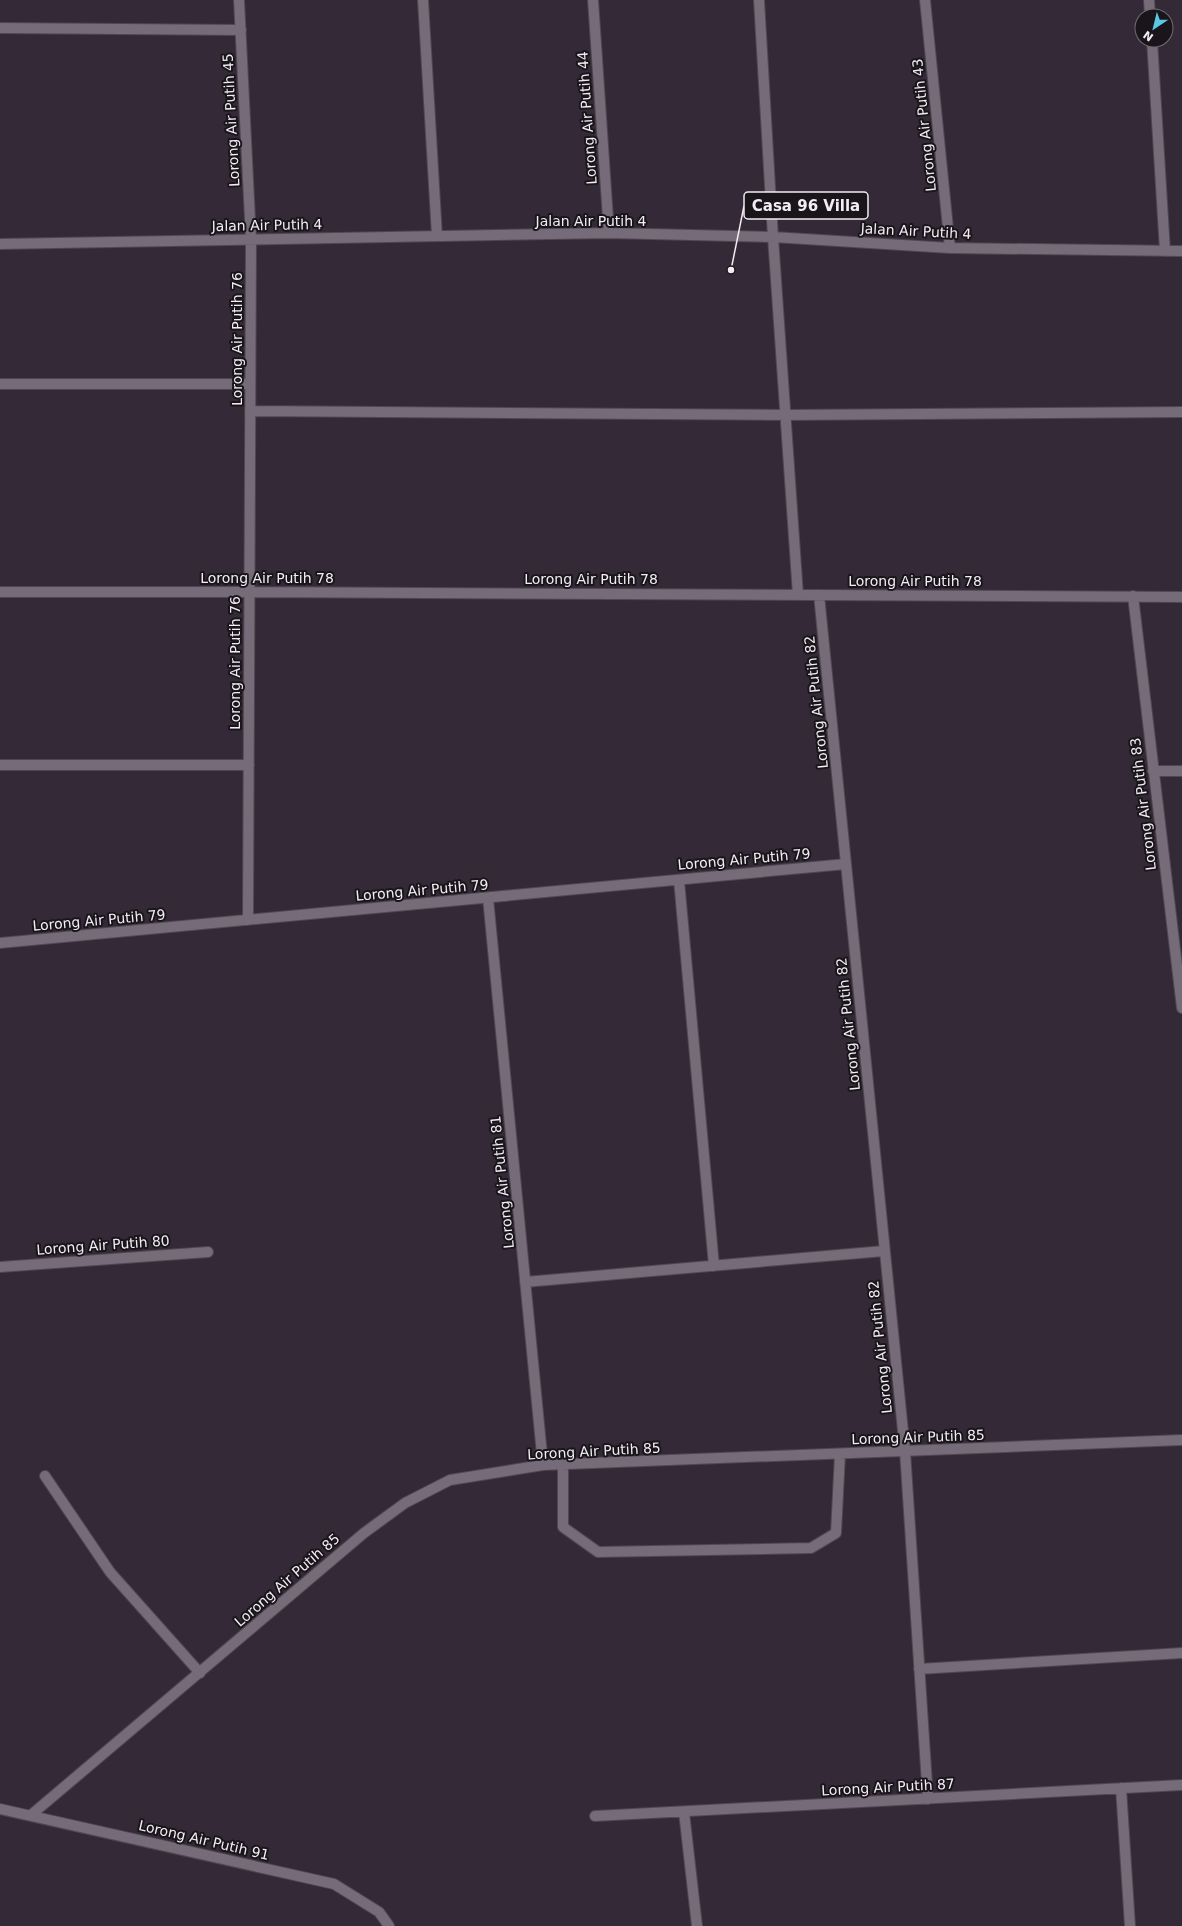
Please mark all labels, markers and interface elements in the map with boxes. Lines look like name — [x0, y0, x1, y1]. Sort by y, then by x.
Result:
north arrow — [1134, 8, 1174, 48]
text: N — [1141, 28, 1156, 44]
street label: Lorong Air Putih 44 — [574, 51, 600, 185]
street label: Lorong Air Putih 45 — [220, 53, 242, 187]
street label: Lorong Air Putih 43 — [909, 58, 939, 192]
callout: Casa 96 Villa — [744, 192, 868, 219]
text: Casa 96 Villa — [752, 197, 860, 215]
street label: Jalan Air Putih 4 — [535, 213, 647, 229]
street label: Jalan Air Putih 4 — [210, 216, 323, 234]
street label: Jalan Air Putih 4 — [859, 220, 972, 242]
street label: Lorong Air Putih 76 — [229, 272, 245, 406]
street label: Lorong Air Putih 78 — [200, 570, 334, 586]
street label: Lorong Air Putih 78 — [524, 571, 658, 587]
street label: Lorong Air Putih 78 — [848, 573, 982, 589]
street label: Lorong Air Putih 76 — [227, 596, 243, 730]
street label: Lorong Air Putih 82 — [801, 635, 831, 769]
street label: Lorong Air Putih 83 — [1127, 737, 1159, 871]
street label: Lorong Air Putih 79 — [677, 845, 811, 873]
street label: Lorong Air Putih 79 — [355, 876, 489, 904]
street label: Lorong Air Putih 79 — [32, 906, 166, 934]
street label: Lorong Air Putih 82 — [833, 957, 863, 1091]
street label: Lorong Air Putih 81 — [487, 1115, 517, 1249]
street label: Lorong Air Putih 80 — [36, 1232, 170, 1258]
street label: Lorong Air Putih 82 — [865, 1280, 895, 1414]
street label: Lorong Air Putih 85 — [851, 1427, 985, 1447]
street label: Lorong Air Putih 85 — [527, 1440, 661, 1462]
street label: Lorong Air Putih 85 — [231, 1530, 343, 1630]
street label: Lorong Air Putih 87 — [821, 1776, 955, 1798]
street label: Lorong Air Putih 91 — [137, 1817, 271, 1863]

